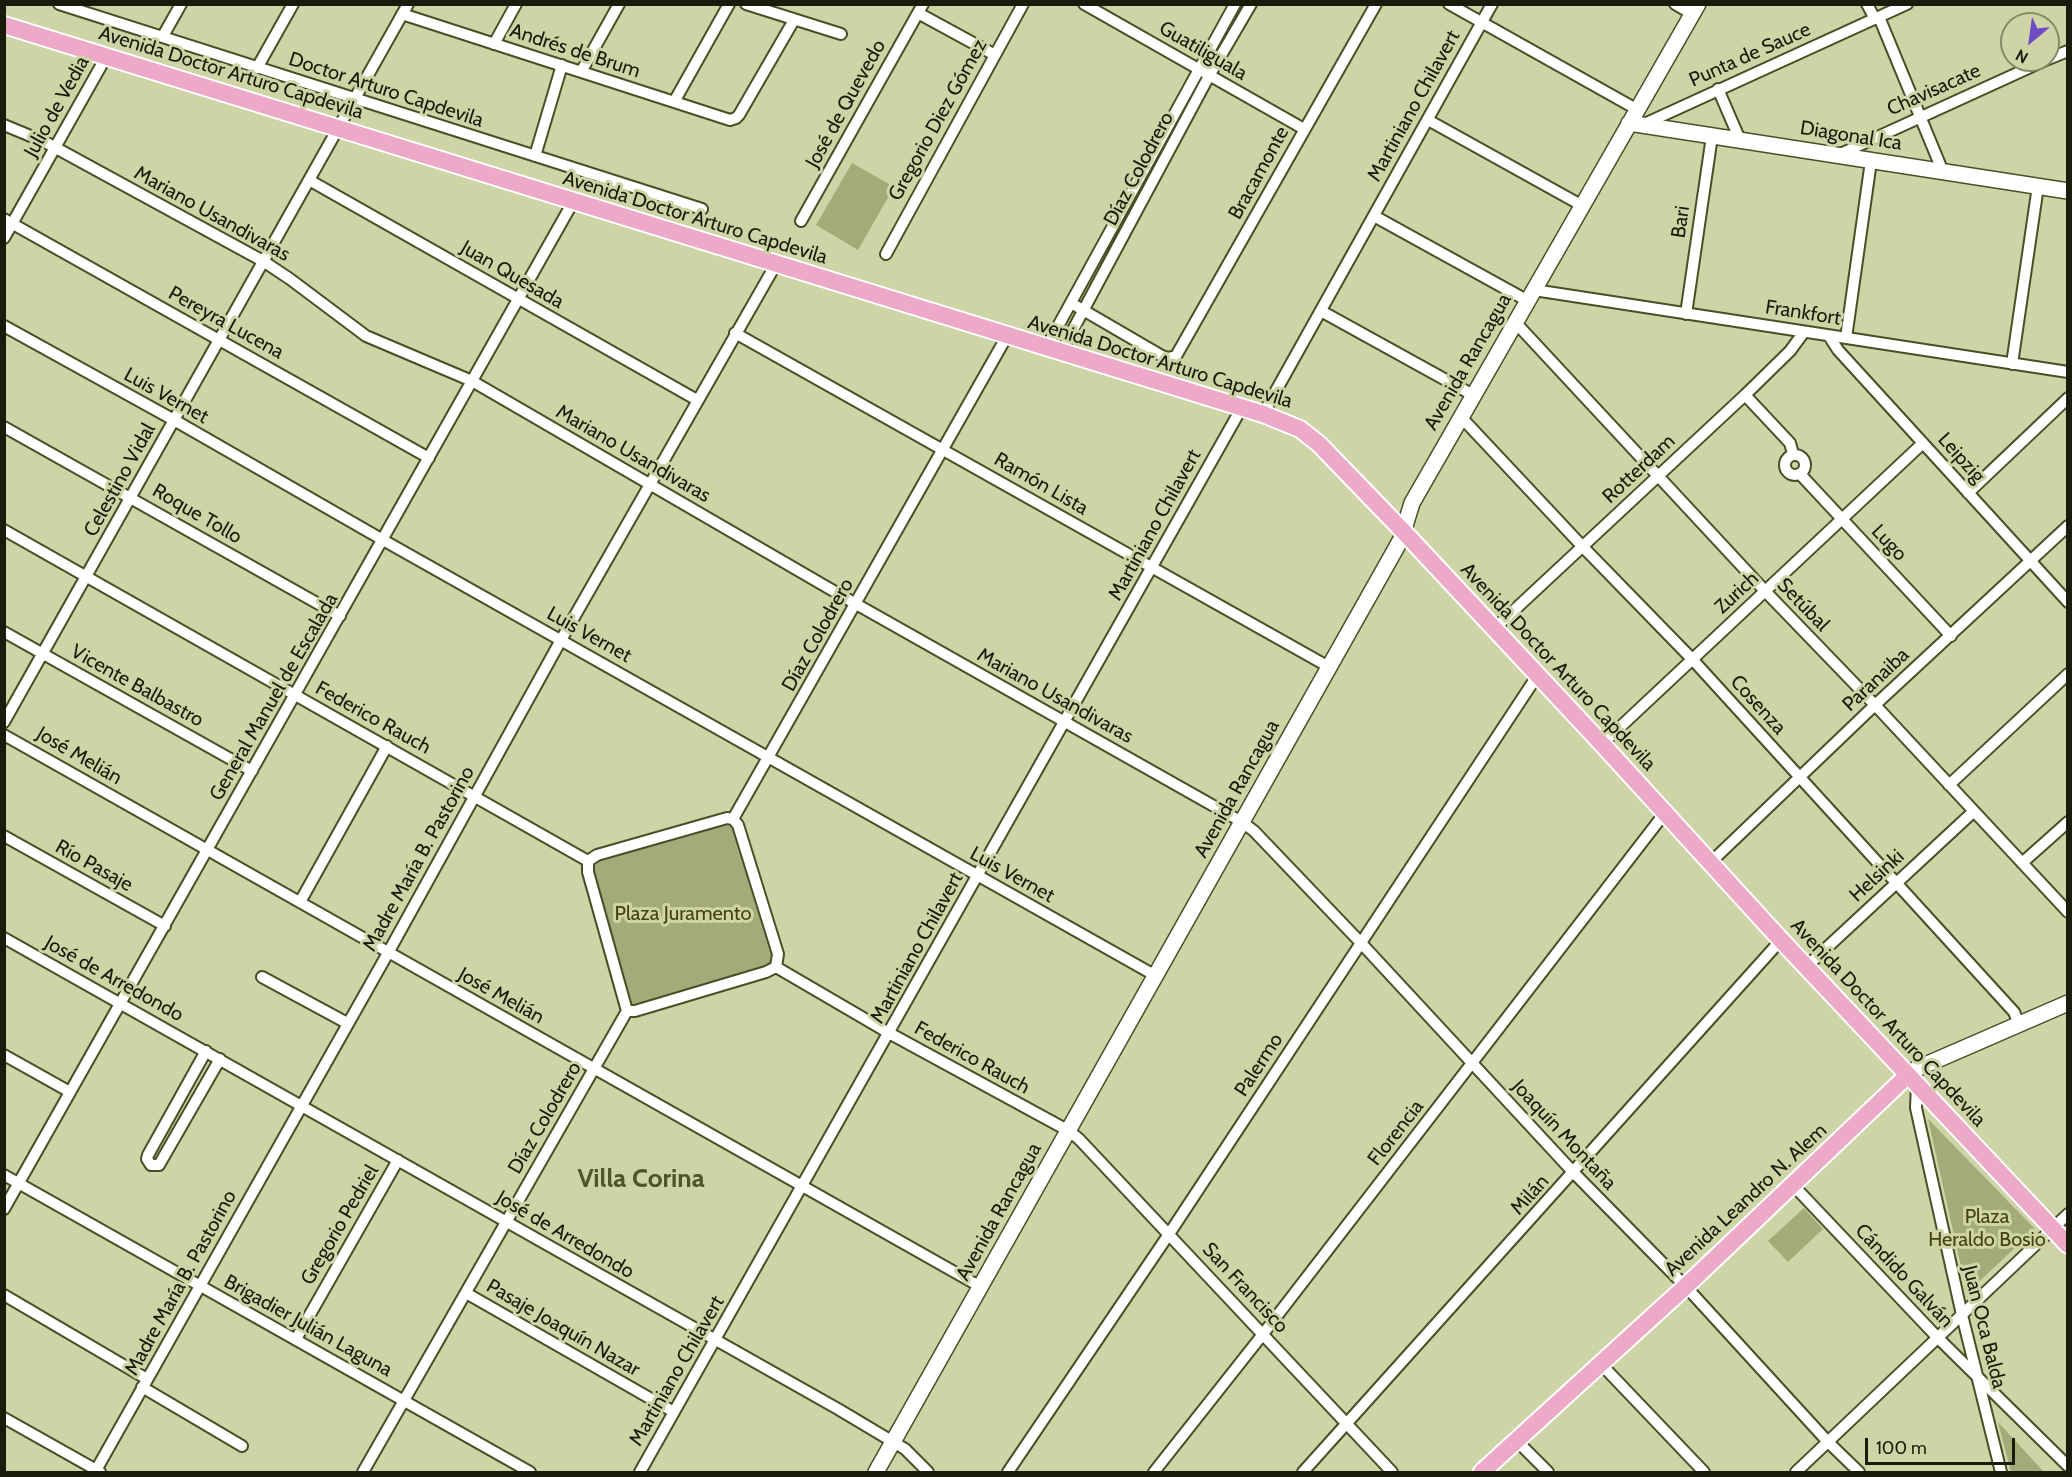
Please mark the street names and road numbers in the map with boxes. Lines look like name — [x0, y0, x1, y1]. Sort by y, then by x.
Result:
street label: Guatiliguala — [1155, 16, 1251, 86]
street label: Punta de Sauce — [1686, 18, 1814, 92]
street label: Andrés de Brum — [507, 19, 643, 83]
street label: Avenida Doctor Arturo Capdevila — [96, 21, 366, 125]
street label: Martiniano Chilavert — [1363, 26, 1465, 186]
street label: Gregorio Diez Gómez — [884, 35, 992, 205]
street label: José de Quevedo — [801, 36, 891, 172]
street label: Doctor Arturo Capdevila — [286, 47, 486, 133]
street label: Julio de Vedia — [19, 52, 95, 162]
street label: Chavisacate — [1884, 59, 1984, 121]
street label: Díaz Colodrero — [1099, 108, 1179, 230]
street label: Diagonal Ica — [1798, 116, 1904, 156]
street label: Bracamonte — [1224, 122, 1294, 224]
street label: Mariano Usandivaras — [130, 161, 294, 267]
street label: Avenida Doctor Arturo Capdevila — [560, 166, 830, 270]
street label: Bari — [1667, 204, 1695, 240]
street label: Juan Quesada — [456, 236, 568, 314]
street label: Pereyra Lucena — [164, 281, 288, 365]
street label: Avenida Rancagua — [1419, 289, 1517, 435]
street label: Frankfort — [1764, 295, 1842, 331]
street label: Avenida Doctor Arturo Capdevila — [1025, 310, 1295, 414]
street label: Luis Vernet — [119, 363, 213, 429]
street label: Mariano Usandivaras — [551, 400, 715, 508]
street label: Celestino Vidal — [79, 419, 161, 541]
street label: Leipzig — [1932, 428, 1990, 488]
street label: Rotterdam — [1598, 429, 1680, 509]
street label: Martiniano Chilavert — [1104, 445, 1206, 605]
street label: Ramón Lista — [990, 447, 1092, 521]
street label: Roque Tollo — [148, 479, 246, 549]
street label: Lugo — [1866, 520, 1912, 566]
street label: Avenida Doctor Arturo Capdevila — [1455, 558, 1661, 776]
street label: Zurich — [1710, 567, 1764, 619]
street label: Setúbal — [1772, 573, 1834, 637]
street label: Díaz Colodrero — [777, 574, 859, 696]
street label: General Manuel de Escalada — [205, 589, 343, 805]
street label: Luis Vernet — [542, 602, 636, 668]
street label: Vicente Balbastro — [66, 640, 208, 732]
street label: Mariano Usandivaras — [973, 643, 1137, 749]
street label: Paranaiba — [1838, 643, 1914, 717]
street label: Cosenza — [1725, 670, 1791, 740]
street label: Federico Rauch — [311, 676, 435, 760]
street label: Avenida Rancagua — [1189, 716, 1285, 862]
street label: José Melián — [32, 722, 126, 790]
street label: Madre María B. Pastorino — [358, 762, 480, 956]
street label: Río Pasaje — [51, 835, 137, 897]
street label: Luis Vernet — [965, 842, 1059, 908]
street label: Helsinki — [1845, 845, 1909, 907]
street label: Martiniano Chilavert — [866, 868, 968, 1028]
street label: Avenida Doctor Arturo Capdevila — [1785, 914, 1991, 1132]
street label: José de Arredondo — [40, 931, 188, 1027]
street label: José Melián — [454, 963, 548, 1029]
street label: Federico Rauch — [910, 1016, 1034, 1100]
street label: Palermo — [1230, 1029, 1288, 1101]
street label: Díaz Colodrero — [503, 1058, 587, 1178]
street label: Joaquín Montaña — [1507, 1075, 1621, 1195]
street label: Florencia — [1363, 1095, 1429, 1171]
street label: Avenida Leandro N. Alem — [1660, 1119, 1832, 1281]
street label: Avenida Rancagua — [951, 1139, 1047, 1285]
street label: Gregorio Pedriel — [296, 1161, 384, 1289]
street label: Milán — [1506, 1170, 1554, 1220]
street label: Madre María B. Pastorino — [120, 1186, 242, 1380]
street label: José de Arredondo — [492, 1186, 638, 1284]
street label: Cándido Galván — [1850, 1219, 1958, 1333]
street label: San Francisco — [1197, 1238, 1293, 1338]
street label: Juan Oca Balda — [1957, 1263, 2011, 1391]
street label: Brigadier Julián Laguna — [220, 1270, 396, 1382]
street label: Pasaje Joaquín Nazar — [482, 1274, 644, 1382]
street label: Martiniano Chilavert — [624, 1292, 730, 1450]

